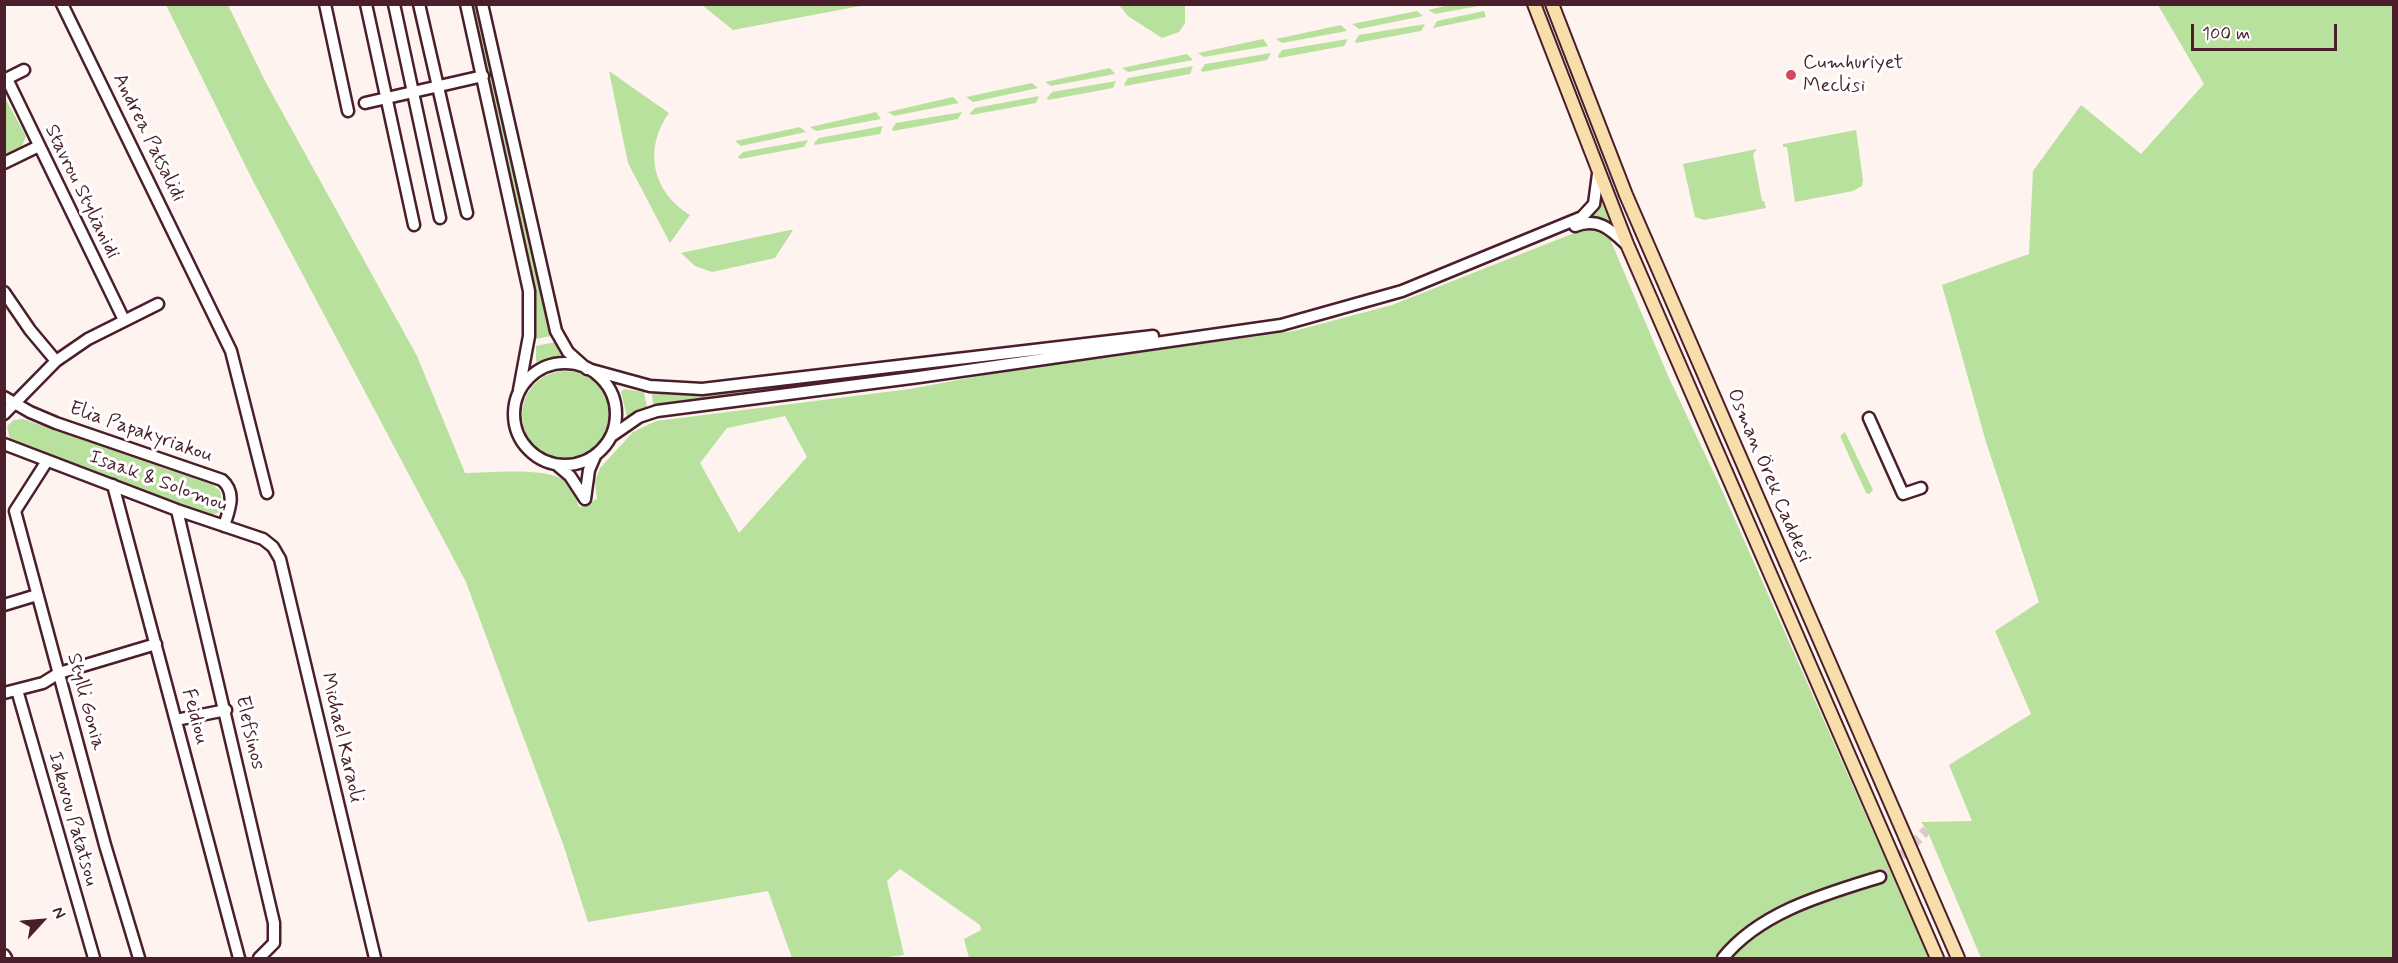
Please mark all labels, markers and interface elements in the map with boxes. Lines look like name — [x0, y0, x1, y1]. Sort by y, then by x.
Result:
scale bar — [2194, 12, 2340, 50]
text: 100 m — [2202, 22, 2250, 46]
place label: Cumhuriyet Meclisi — [1803, 52, 1903, 99]
marker: Cumhuriyet Meclisi — [1784, 68, 1798, 82]
street label: Andrea Patsalidi — [107, 70, 189, 206]
street label: Stavrou Stylianidi — [38, 121, 124, 263]
street label: Osman Örek Caddesi — [1720, 385, 1816, 567]
street label: Elia Papakyriakou — [66, 397, 216, 469]
street label: Isaak & Solomou — [86, 446, 230, 518]
street label: Stylli Gonia — [61, 651, 109, 753]
street label: Michael Karaoli — [314, 671, 368, 805]
street label: Feidiou — [175, 686, 213, 748]
street label: Elefsinos — [229, 694, 269, 772]
street label: Iakovou Patatsou — [41, 749, 103, 889]
north arrow — [12, 891, 72, 951]
text: N — [47, 903, 70, 922]

